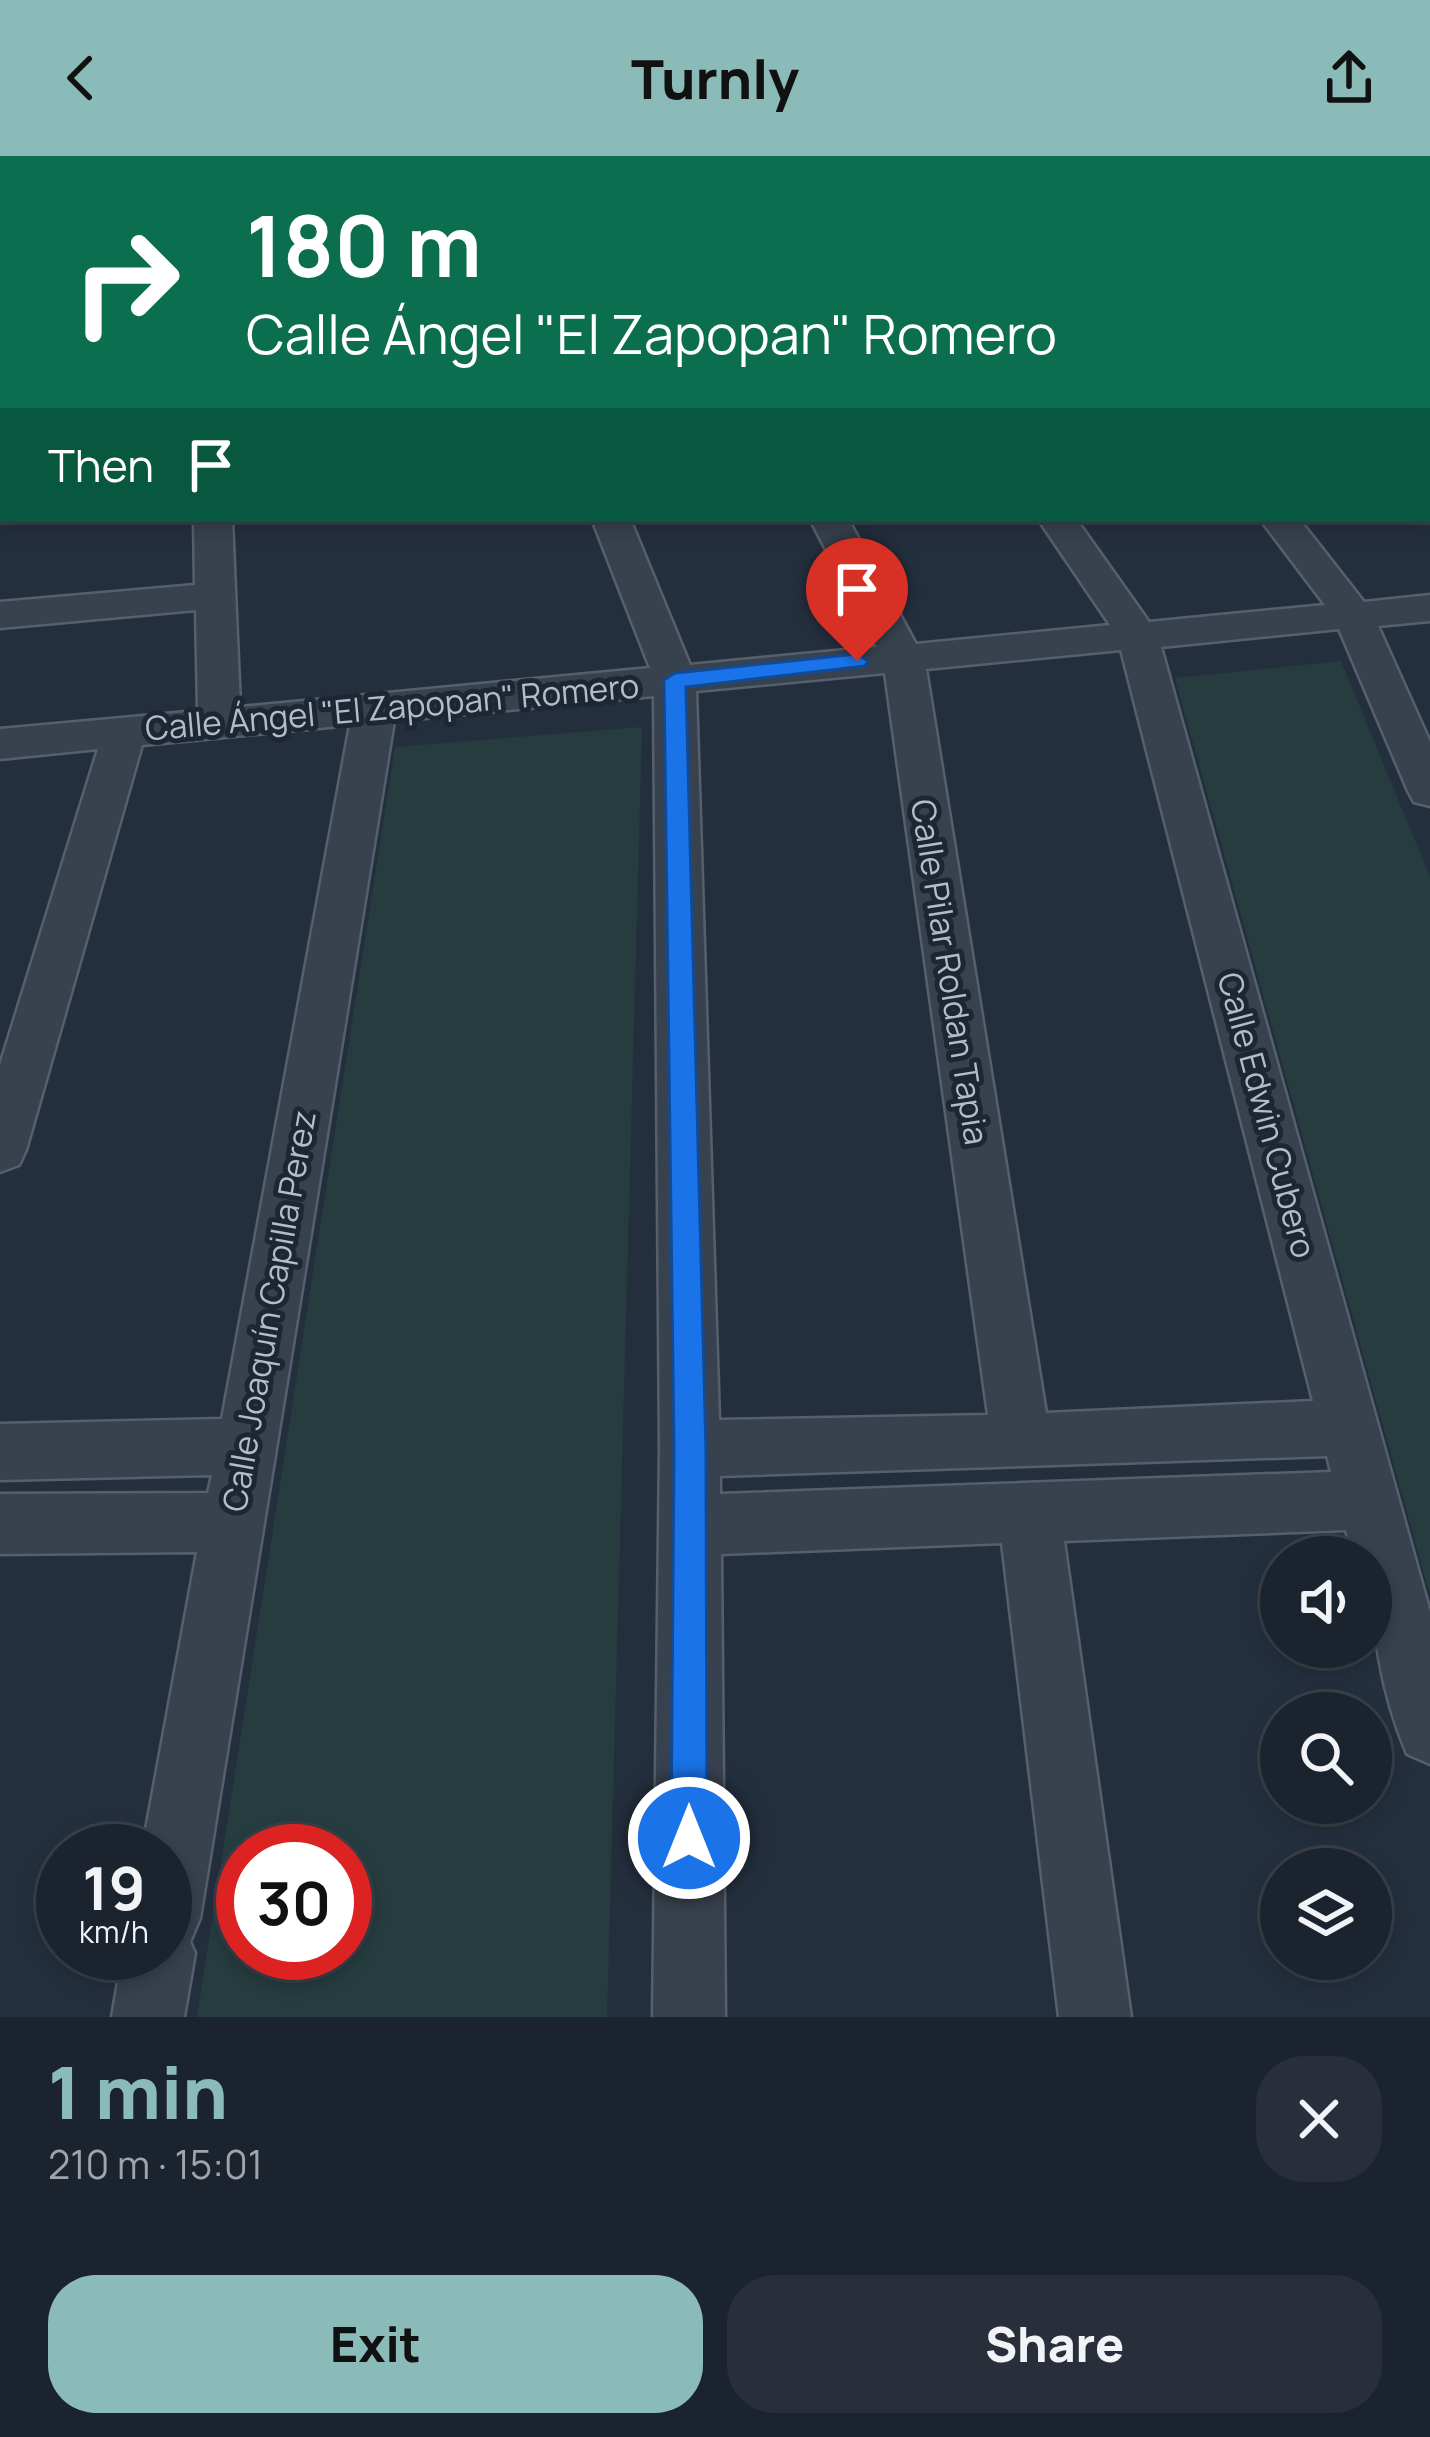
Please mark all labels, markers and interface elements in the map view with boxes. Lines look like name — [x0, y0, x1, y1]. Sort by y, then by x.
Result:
text: Turnly — [631, 41, 799, 115]
icon: back — [48, 45, 114, 111]
icon: share — [1316, 45, 1382, 111]
text: 180 m — [246, 187, 482, 302]
icon: right — [48, 204, 204, 360]
text: Calle Ángel "El Zapopan" Romero — [246, 296, 1057, 370]
icon: arrive — [178, 432, 244, 498]
text: Then — [48, 434, 154, 496]
pin — [806, 538, 908, 661]
icon: arrive — [824, 556, 890, 622]
street label: Calle Ángel "El Zapopan" Romero — [143, 662, 641, 751]
street label: Calle Pilar Roldan Tapia — [901, 796, 1000, 1148]
street label: Calle Edwin Cubero — [1208, 967, 1327, 1263]
street label: Calle Joaquín Capilla Perez — [211, 1107, 326, 1515]
map controls — [1260, 1536, 1392, 1980]
button: sound — [1260, 1536, 1392, 1668]
button: search — [1260, 1692, 1392, 1824]
position arrow — [626, 1775, 752, 1901]
speed limit sign: 30 — [216, 1824, 372, 1980]
text: 19 — [82, 1846, 146, 1928]
button: layers — [1260, 1848, 1392, 1980]
text: km/h — [79, 1911, 149, 1952]
text: 1 min — [48, 2042, 228, 2141]
button: close — [1256, 2056, 1382, 2182]
text: 210 m · 15:01 — [48, 2137, 263, 2191]
button: Exit — [48, 2275, 703, 2413]
button: Share — [727, 2275, 1382, 2413]

